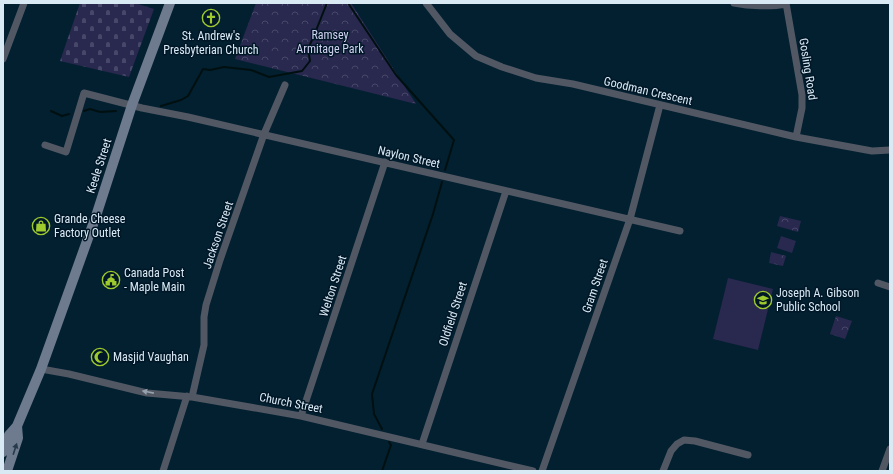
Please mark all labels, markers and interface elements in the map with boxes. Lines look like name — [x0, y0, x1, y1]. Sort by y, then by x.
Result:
church icon: St. Andrew's Presbyterian Church — [201, 8, 221, 28]
park label: Ramsey Armitage Park — [296, 28, 364, 56]
place label: St. Andrew's Presbyterian Church — [163, 29, 259, 57]
street label: Gosling Road — [796, 37, 820, 101]
street label: Goodman Crescent — [602, 74, 694, 108]
street label: Keele Street — [84, 136, 115, 195]
street label: Naylon Street — [376, 143, 442, 171]
street label: Jackson Street — [200, 199, 236, 271]
place label: Grande Cheese Factory Outlet — [54, 212, 126, 240]
shop icon: Grande Cheese Factory Outlet — [31, 216, 51, 236]
street label: Welton Street — [317, 253, 350, 318]
street label: Gram Street — [579, 257, 611, 315]
place label: Canada Post - Maple Main — [124, 266, 185, 294]
public building icon: Canada Post - Maple Main — [101, 270, 121, 290]
street label: Oldfield Street — [436, 280, 470, 348]
place label: Joseph A. Gibson Public School — [776, 286, 859, 314]
school or university icon: Joseph A. Gibson Public School — [753, 290, 773, 310]
mosque icon: Masjid Vaughan — [90, 347, 110, 367]
place label: Masjid Vaughan — [113, 350, 189, 364]
one-way arrow — [142, 389, 154, 395]
street label: Church Street — [258, 390, 324, 416]
one-way arrow — [12, 442, 18, 454]

